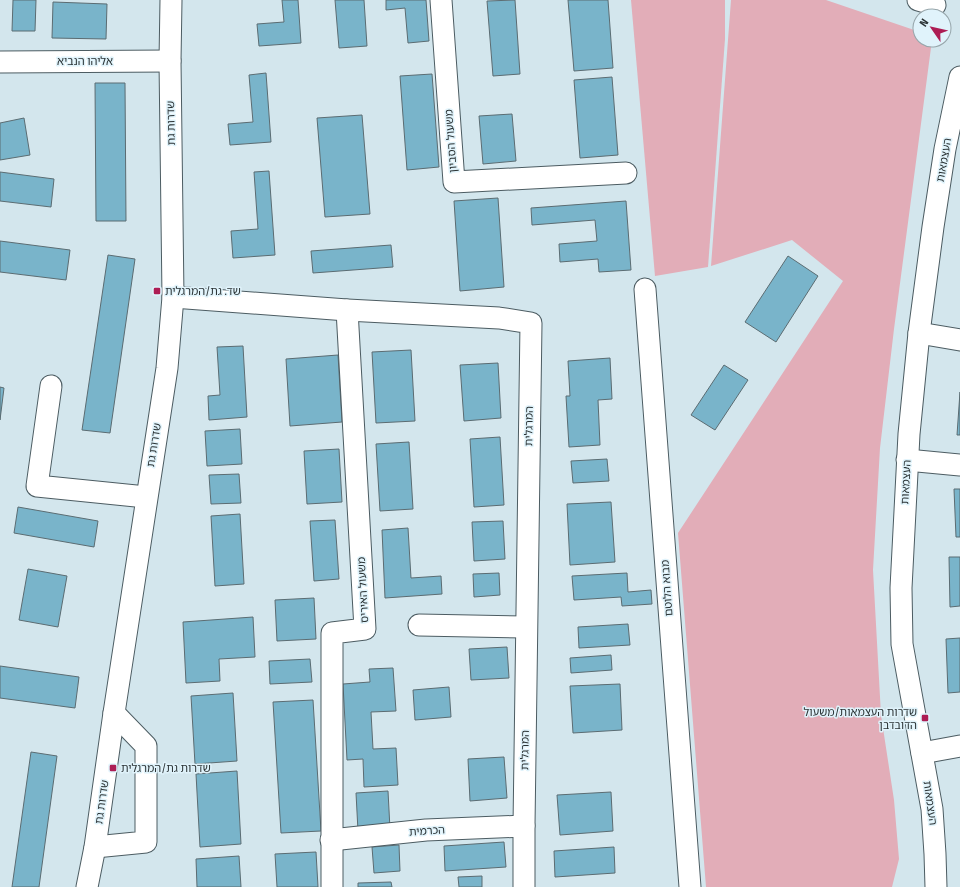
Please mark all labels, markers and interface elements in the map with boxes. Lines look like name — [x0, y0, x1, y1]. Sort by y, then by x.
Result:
north arrow — [912, 8, 952, 48]
text: N — [917, 16, 931, 29]
street label: אליהו הנביא — [57, 55, 113, 68]
street label: שדרות גת — [164, 101, 178, 145]
street label: משעול הסביון — [442, 109, 460, 173]
street label: העצמאות — [934, 137, 954, 183]
place label: שד. גת/המרגלית — [165, 285, 241, 298]
marker: שד. גת/המרגלית — [152, 286, 162, 296]
street label: המרגלית — [522, 406, 536, 446]
street label: שדרות גת — [144, 422, 164, 468]
street label: העצמאות — [898, 459, 914, 505]
street label: משעול האיריס — [355, 557, 371, 623]
street label: מבוא הלוטם — [659, 559, 675, 617]
place label: שדרות העצמאות/משעול הדובדבן — [804, 706, 917, 732]
marker: שדרות העצמאות/משעול הדובדבן — [920, 713, 930, 723]
street label: המרגלית — [518, 730, 532, 770]
place label: שדרות גת/המרגלית — [121, 762, 211, 775]
marker: שדרות גת/המרגלית — [108, 763, 118, 773]
street label: שדרות גת — [92, 779, 112, 825]
street label: העצמאות — [920, 780, 940, 826]
street label: הכרמית — [409, 823, 446, 839]

